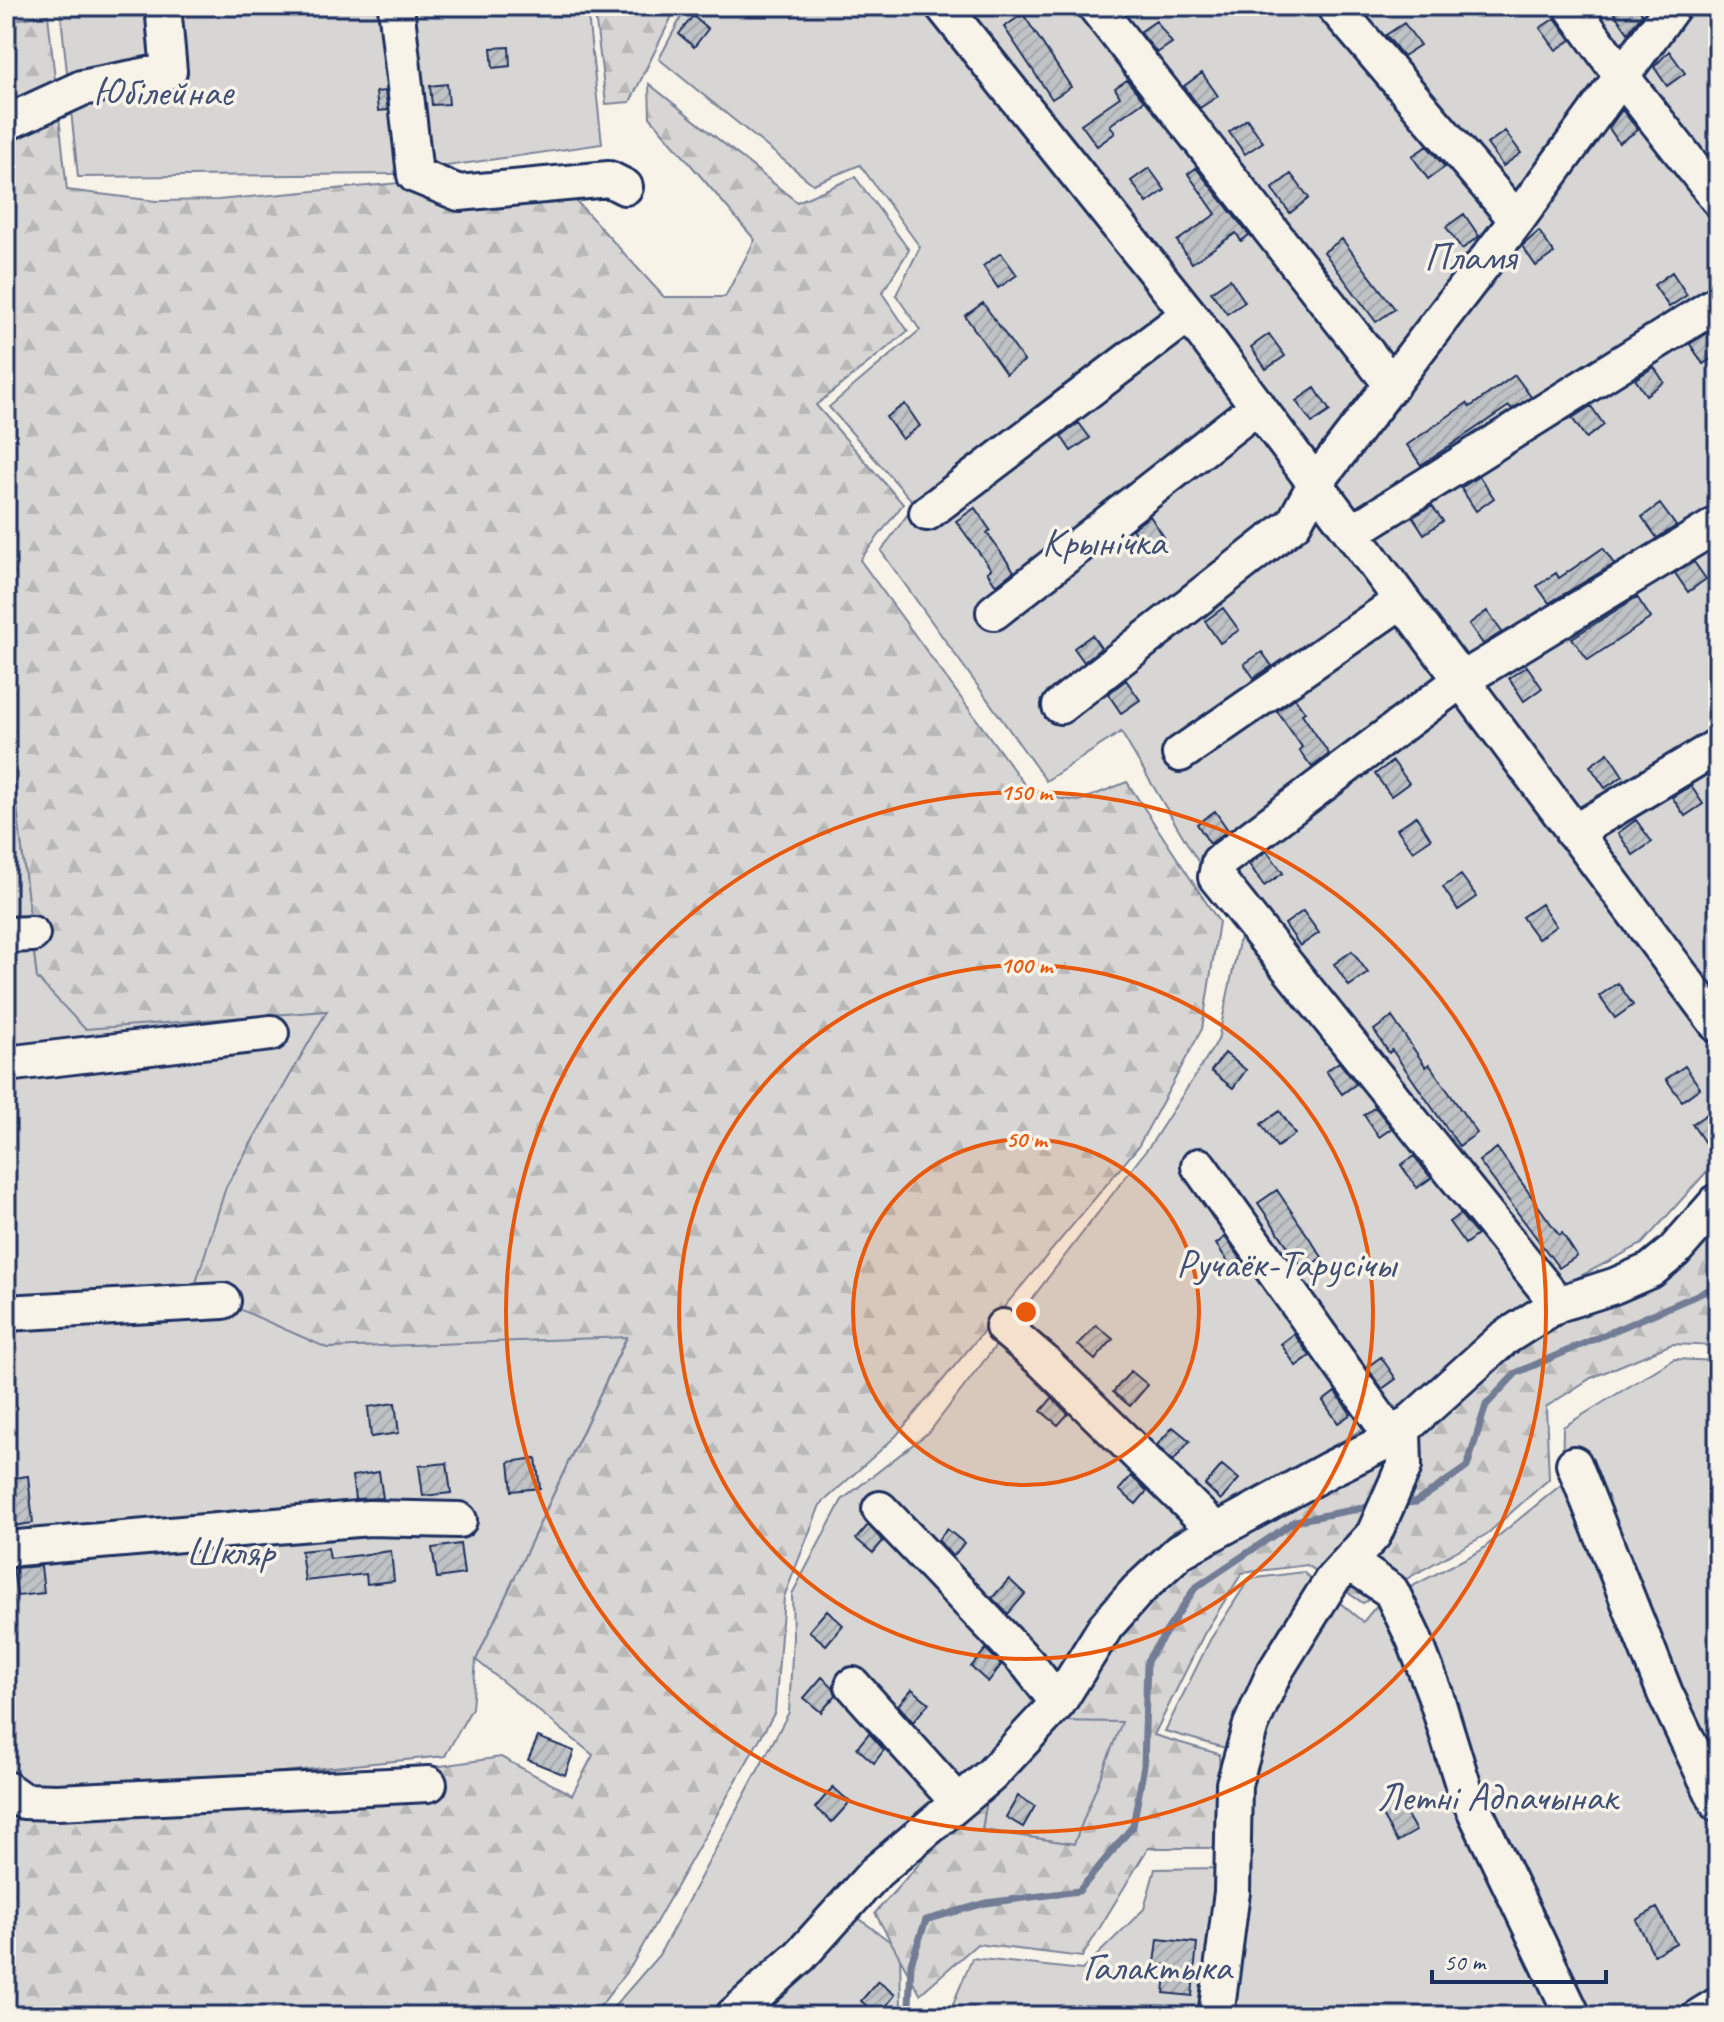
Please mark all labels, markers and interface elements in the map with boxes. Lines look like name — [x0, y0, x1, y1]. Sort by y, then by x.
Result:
park label: Юбілейнае — [93, 67, 236, 117]
park label: Пламя — [1424, 232, 1518, 282]
park label: Крынічка — [1042, 517, 1169, 567]
text: 150 m — [1000, 777, 1054, 807]
text: 100 m — [1000, 950, 1054, 980]
text: 50 m — [1006, 1124, 1049, 1154]
park label: Ручаёк-Тарусічы — [1176, 1239, 1399, 1289]
centre of rings — [1012, 1298, 1040, 1326]
park label: Шкляр — [186, 1527, 277, 1577]
park label: Летні Адпачынак — [1377, 1772, 1620, 1822]
scale bar — [1432, 1934, 1606, 1984]
park label: Галактыка — [1083, 1942, 1234, 1992]
text: 50 m — [1444, 1947, 1487, 1977]

